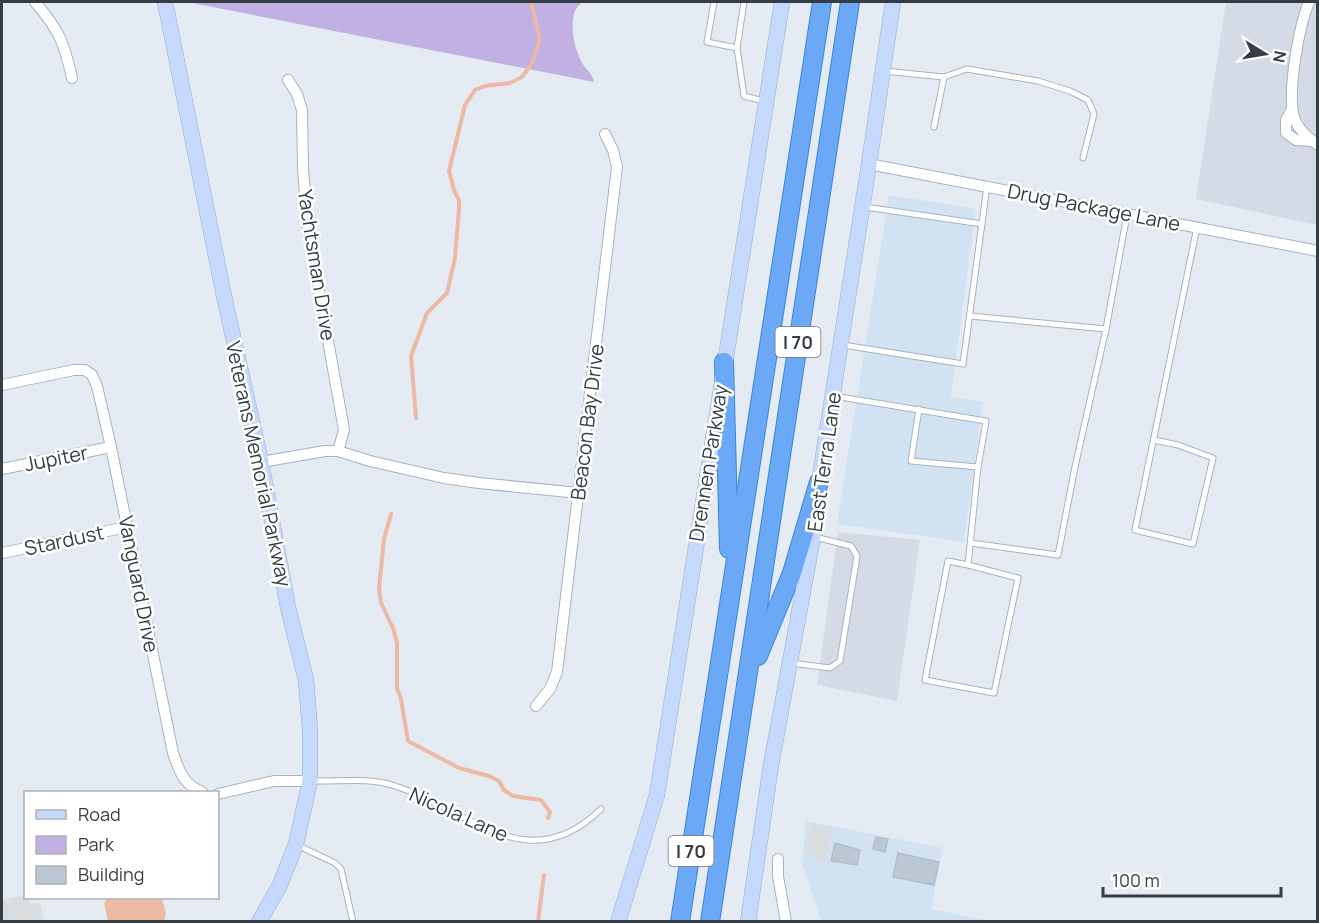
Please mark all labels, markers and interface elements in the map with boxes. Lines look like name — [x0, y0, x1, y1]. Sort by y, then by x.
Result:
north arrow — [1235, 24, 1295, 84]
text: N — [1268, 49, 1292, 65]
street label: Drug Package Lane — [1005, 177, 1183, 237]
street label: Yachtsman Drive — [292, 187, 342, 343]
road number: I 70 — [776, 327, 820, 357]
street label: Veterans Memorial Parkway — [220, 339, 298, 590]
street label: Beacon Bay Drive — [564, 342, 610, 502]
street label: Drennen Parkway — [682, 382, 734, 543]
street label: East Terra Lane — [801, 390, 847, 534]
street label: Jupiter — [22, 439, 90, 477]
street label: Vanguard Drive — [113, 513, 165, 655]
street label: Stardust — [22, 518, 106, 562]
street label: Nicola Lane — [405, 780, 513, 848]
legend — [24, 791, 219, 899]
text: Road — [78, 802, 121, 826]
text: Park — [78, 832, 115, 856]
road number: I 70 — [668, 836, 714, 866]
scale bar — [1103, 860, 1282, 898]
text: Building — [78, 862, 144, 886]
text: 100 m — [1112, 868, 1160, 892]

